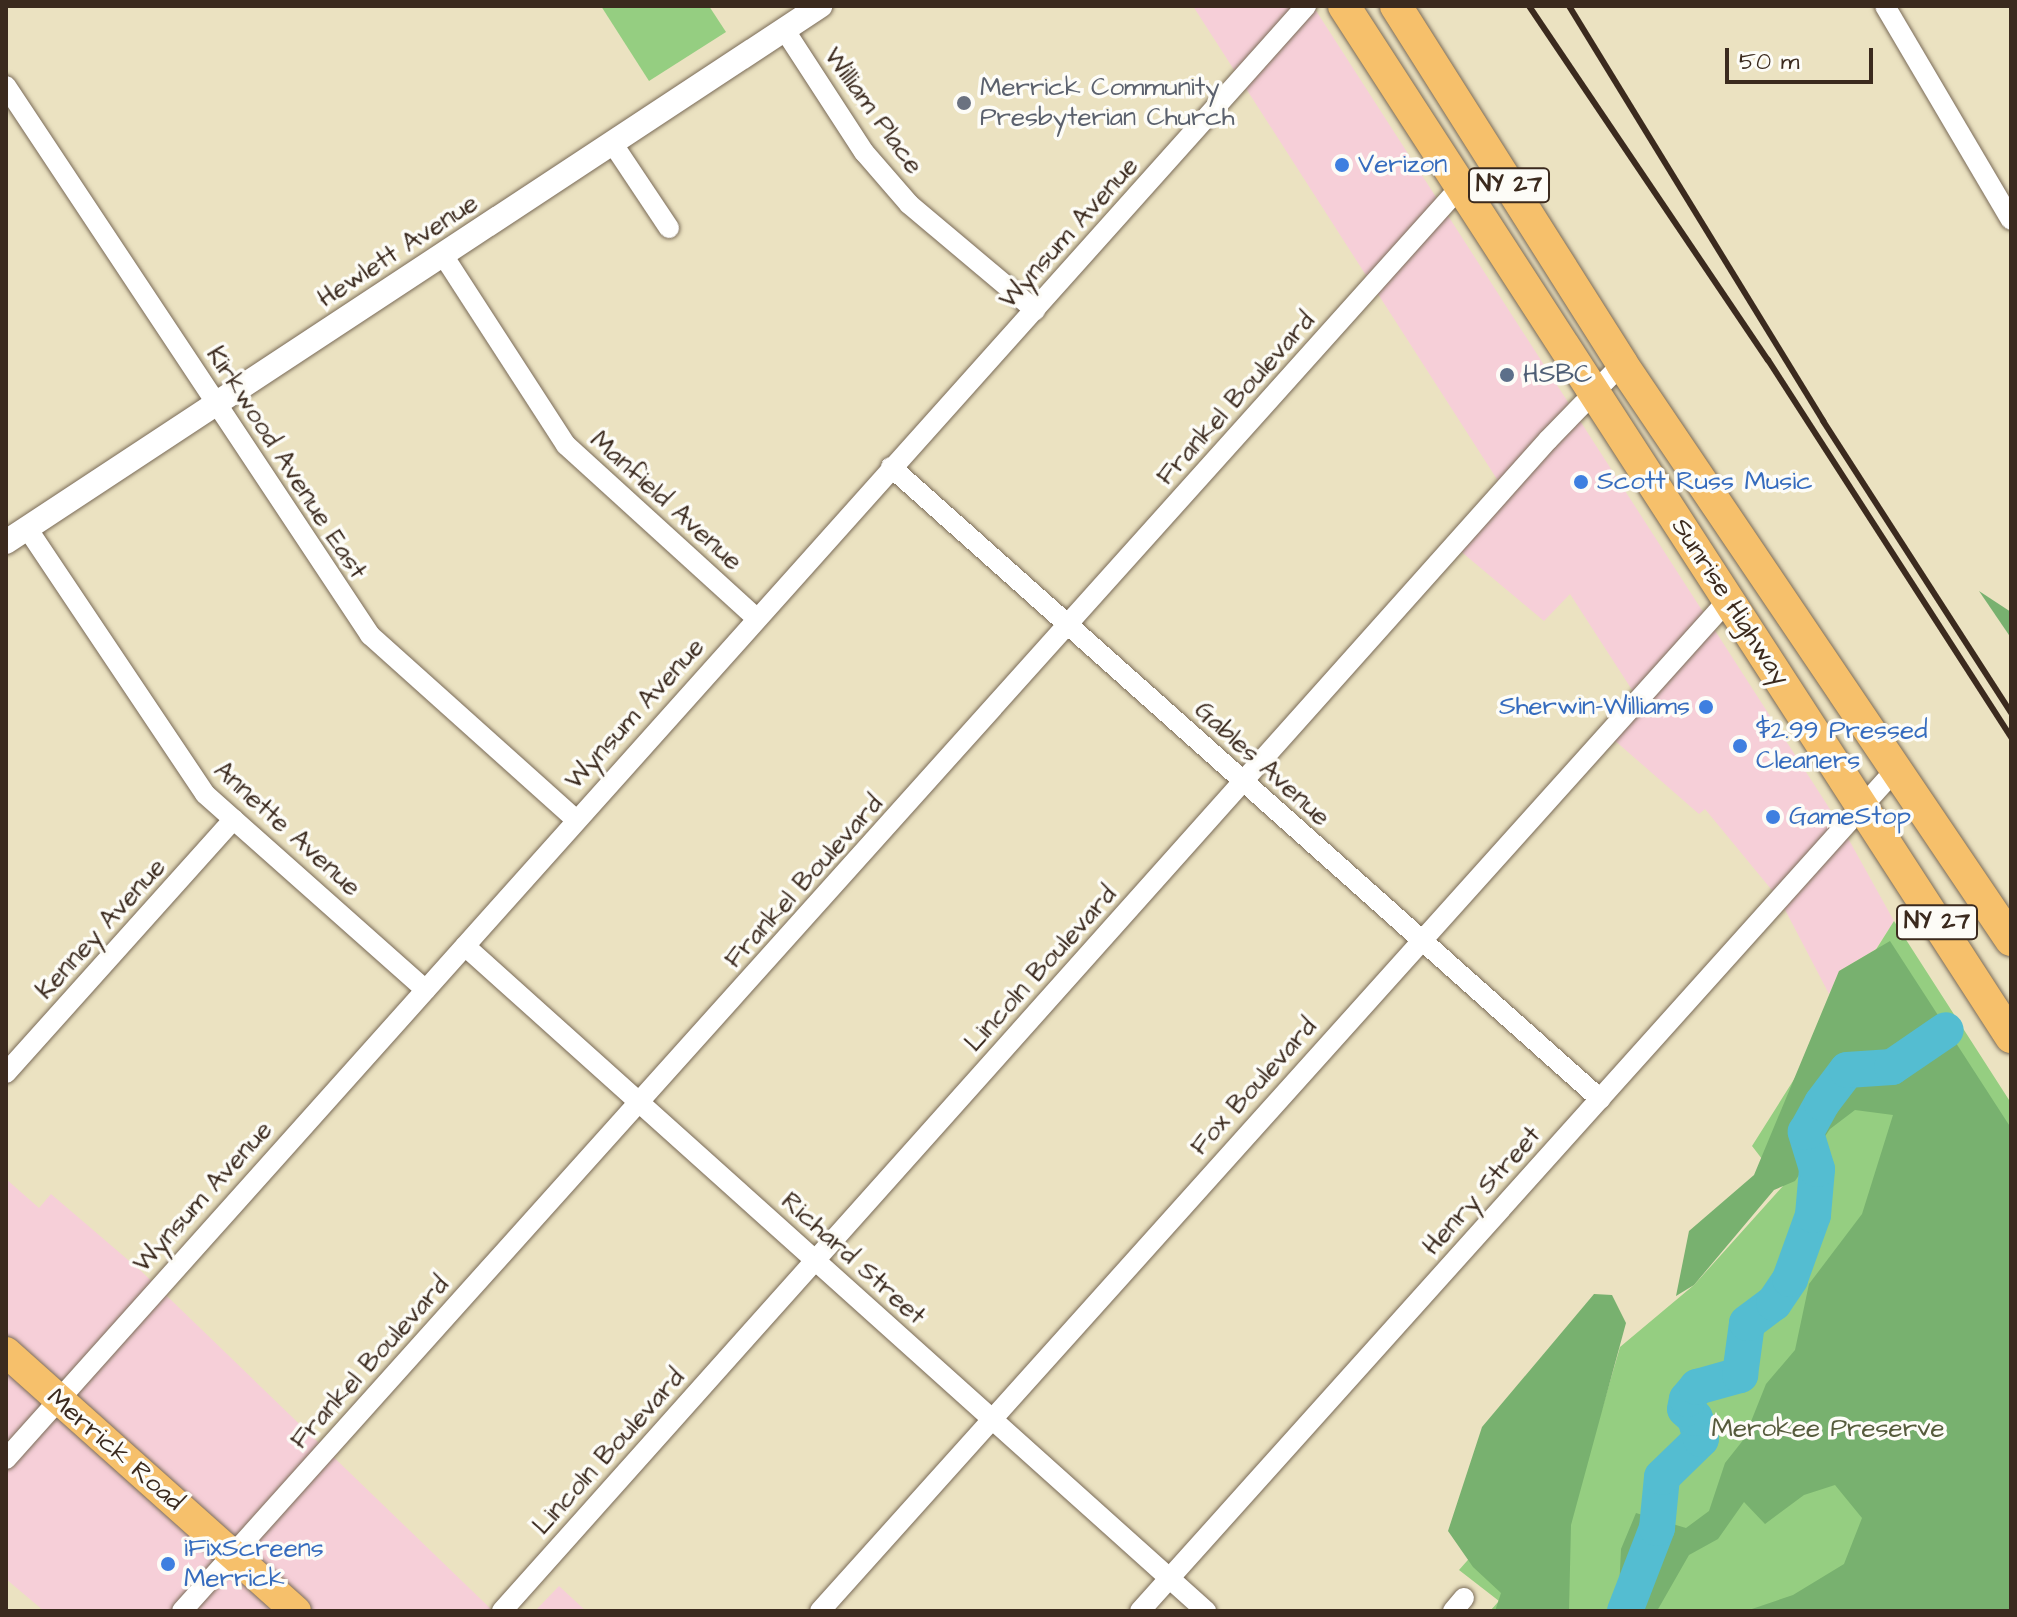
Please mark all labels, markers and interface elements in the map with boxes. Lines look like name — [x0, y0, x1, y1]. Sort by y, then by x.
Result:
scale bar — [1729, 32, 1877, 82]
street label: William Place — [817, 42, 929, 180]
text: 50 m — [1739, 45, 1799, 79]
place label: Merrick Community Presbyterian Church — [980, 72, 1235, 134]
marker: Merrick Community Presbyterian Church — [955, 94, 973, 112]
place label: Verizon — [1358, 149, 1447, 181]
street label: Wynsum Avenue — [993, 151, 1145, 315]
marker: Verizon — [1333, 156, 1351, 174]
road number: NY 27 — [1467, 165, 1551, 205]
street label: Hewlett Avenue — [312, 188, 484, 314]
street label: Frankel Boulevard — [1150, 306, 1322, 492]
street label: Kirkwood Avenue East — [199, 341, 373, 585]
place label: HSBC — [1523, 359, 1592, 391]
marker: HSBC — [1498, 366, 1516, 384]
street label: Manfield Avenue — [584, 425, 748, 577]
place label: Scott Russ Music — [1597, 466, 1813, 498]
marker: Scott Russ Music — [1572, 473, 1590, 491]
street label: Sunrise Highway — [1664, 512, 1796, 692]
street label: Wynsum Avenue — [559, 632, 711, 796]
place label: Sherwin-Williams — [1499, 691, 1690, 723]
street label: Gables Avenue — [1188, 695, 1336, 833]
marker: Sherwin-Williams — [1697, 698, 1715, 716]
place label: $2.99 Pressed Cleaners — [1756, 715, 1928, 776]
marker: $2.99 Pressed Cleaners — [1731, 737, 1749, 755]
street label: Annette Avenue — [207, 755, 367, 903]
street label: Frankel Boulevard — [718, 789, 890, 975]
place label: GameStop — [1789, 801, 1911, 833]
marker: GameStop — [1764, 808, 1782, 826]
street label: Kenney Avenue — [30, 852, 172, 1006]
street label: Lincoln Boulevard — [958, 880, 1124, 1058]
road number: NY 27 — [1895, 902, 1979, 942]
street label: Fox Boulevard — [1184, 1012, 1324, 1162]
street label: Wynsum Avenue — [127, 1115, 279, 1279]
street label: Henry Street — [1416, 1120, 1548, 1262]
street label: Richard Street — [774, 1186, 932, 1332]
street label: Frankel Boulevard — [284, 1270, 456, 1456]
street label: Lincoln Boulevard — [526, 1363, 692, 1541]
street label: Merrick Road — [40, 1382, 190, 1518]
park label: Merokee Preserve — [1711, 1413, 1945, 1445]
place label: iFixScreens Merrick — [184, 1533, 324, 1594]
marker: iFixScreens Merrick — [159, 1555, 177, 1573]

